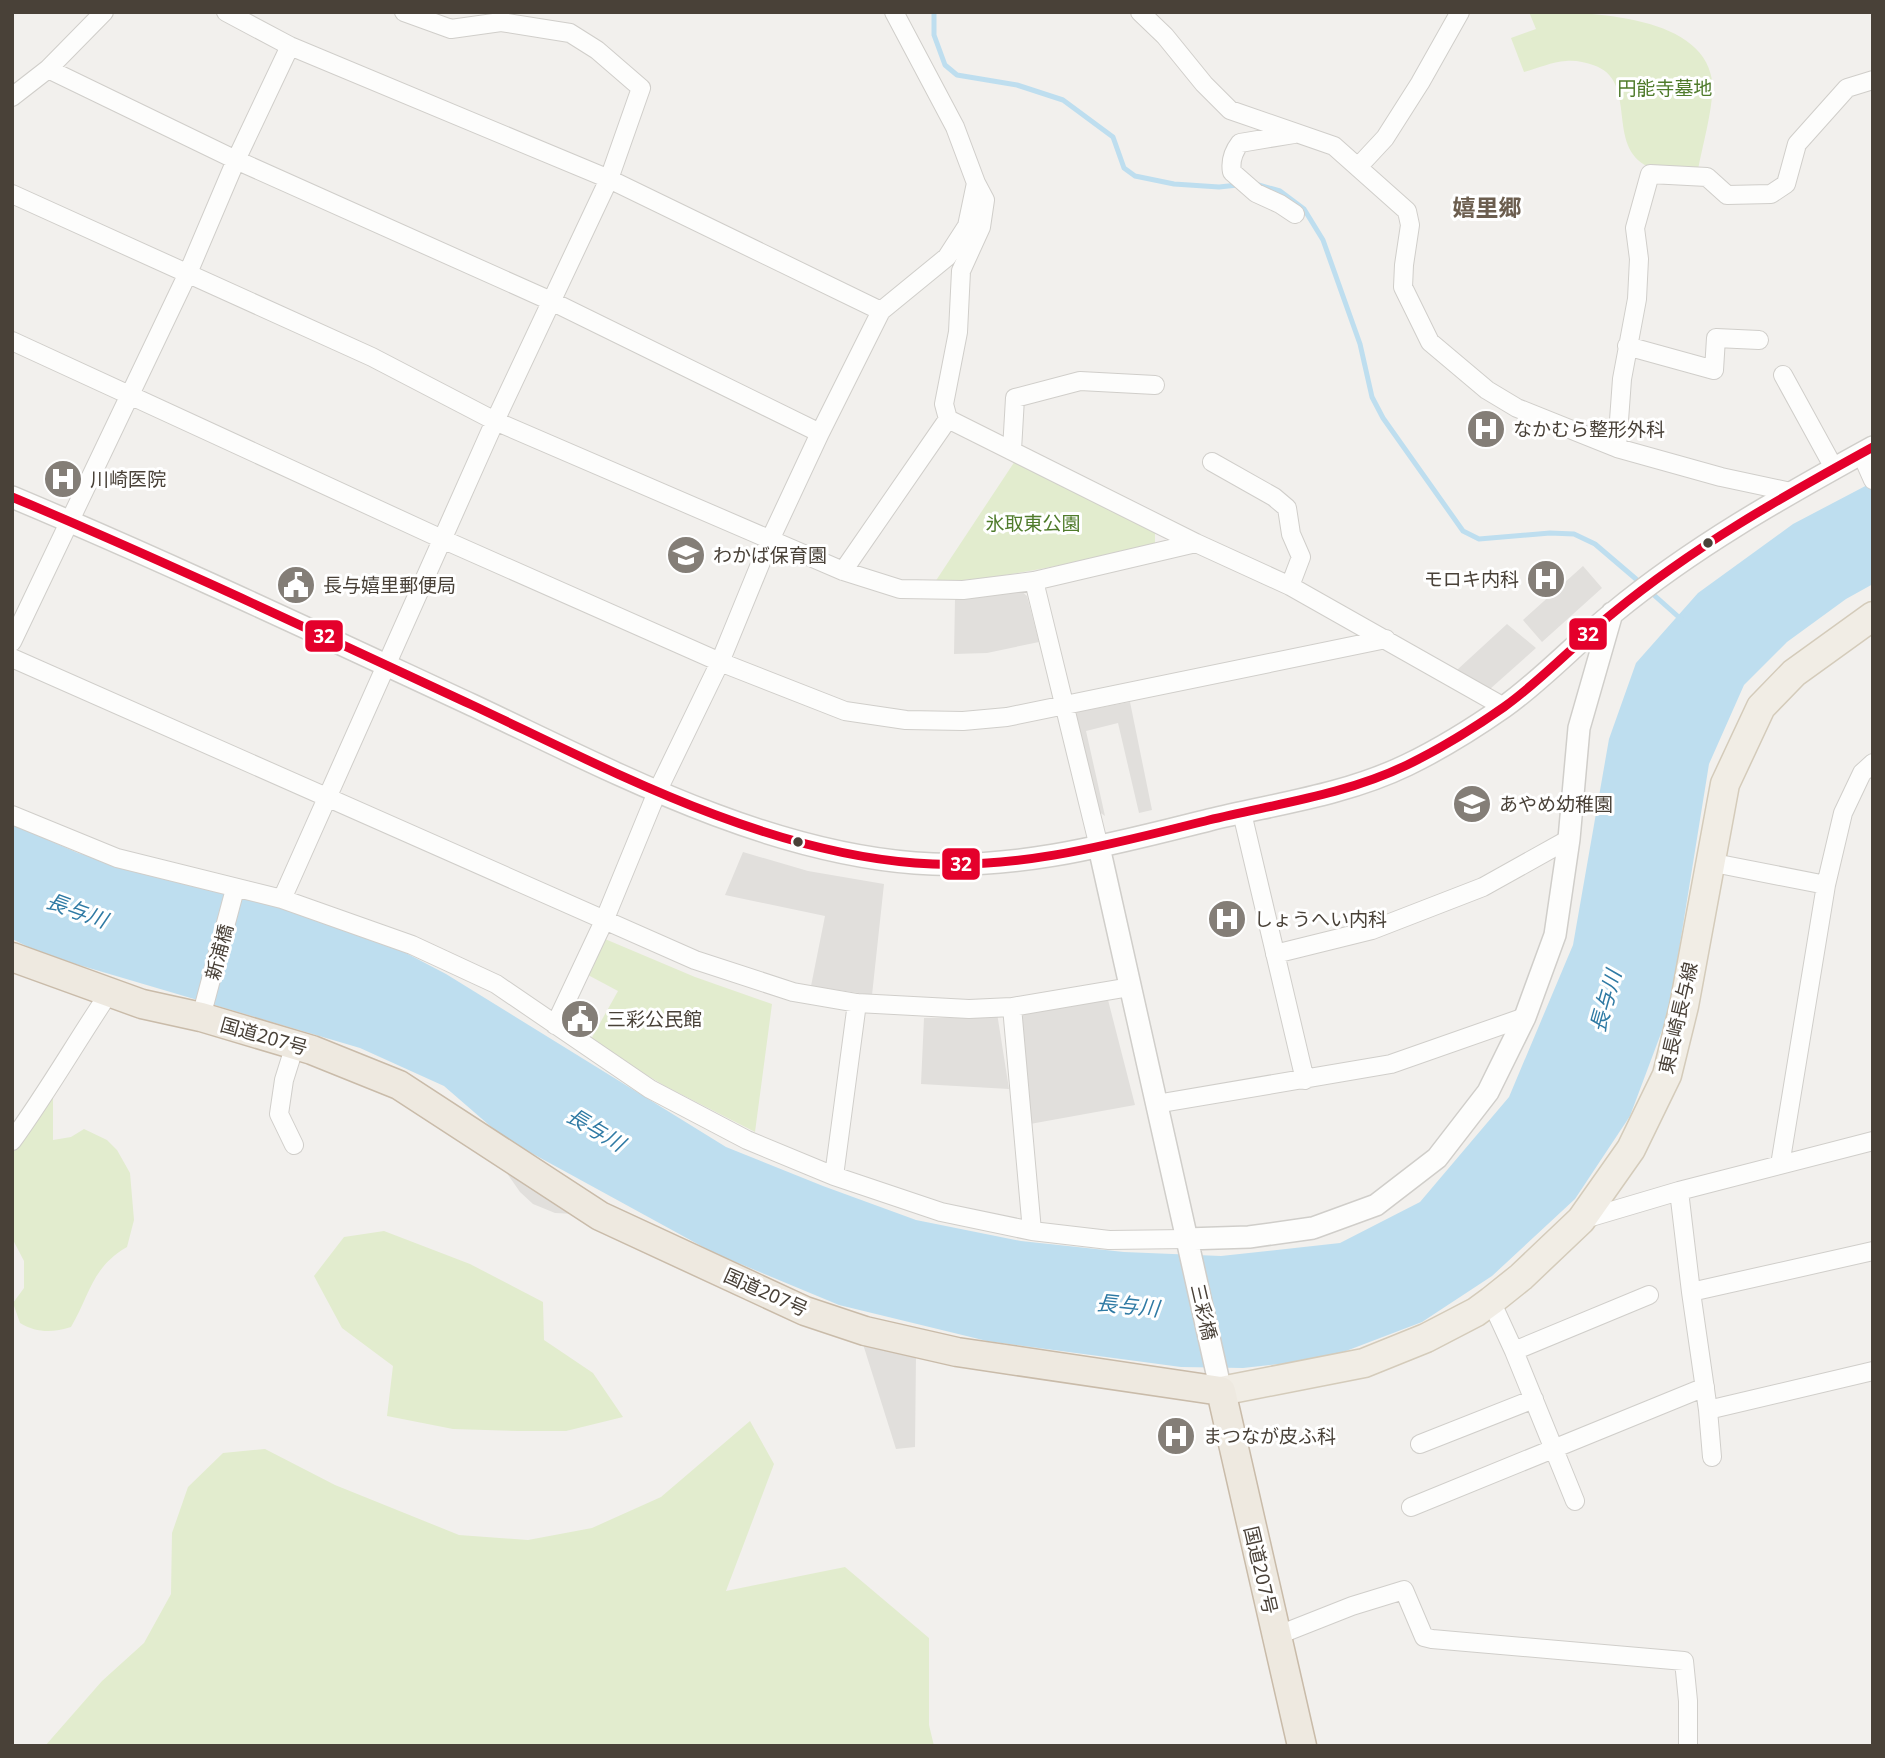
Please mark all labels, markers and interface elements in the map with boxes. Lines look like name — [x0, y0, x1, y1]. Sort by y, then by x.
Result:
park label: 円能寺墓地 — [1617, 75, 1713, 101]
district label: 嬉里郷 — [1453, 191, 1522, 223]
hospital icon: なかむら整形外科 — [1465, 408, 1507, 450]
place label: なかむら整形外科 — [1513, 416, 1665, 442]
hospital icon: 川崎医院 — [42, 458, 84, 500]
place label: 川崎医院 — [90, 466, 166, 492]
park label: 氷取東公園 — [985, 510, 1081, 536]
school or university icon: わかば保育園 — [665, 534, 707, 576]
unlabelled marker — [1701, 536, 1715, 550]
place label: わかば保育園 — [713, 542, 827, 568]
hospital icon: モロキ内科 — [1525, 558, 1567, 600]
public building icon: 長与嬉里郵便局 — [275, 564, 317, 606]
place label: モロキ内科 — [1424, 566, 1519, 592]
place label: 長与嬉里郵便局 — [323, 572, 456, 598]
line badge: 32 — [1568, 617, 1608, 651]
line badge: 32 — [304, 619, 344, 653]
text: 32 — [1577, 621, 1599, 647]
text: 32 — [313, 623, 335, 649]
school or university icon: あやめ幼稚園 — [1451, 783, 1493, 825]
place label: あやめ幼稚園 — [1499, 791, 1613, 817]
unlabelled marker — [791, 835, 805, 849]
line badge: 32 — [941, 847, 981, 881]
text: 32 — [950, 851, 972, 877]
water label: 長与川 — [43, 886, 113, 935]
hospital icon: しょうへい内科 — [1206, 898, 1248, 940]
place label: しょうへい内科 — [1254, 906, 1387, 932]
street label: 新浦橋 — [199, 921, 239, 983]
street label: 東長崎長与線 — [1653, 960, 1703, 1076]
water label: 長与川 — [1583, 965, 1628, 1035]
public building icon: 三彩公民館 — [559, 998, 601, 1040]
place label: 三彩公民館 — [607, 1006, 702, 1032]
street label: 国道207号 — [217, 1011, 311, 1061]
water label: 長与川 — [562, 1101, 632, 1158]
street label: 国道207号 — [720, 1262, 812, 1322]
street label: 三彩橋 — [1185, 1281, 1223, 1343]
water label: 長与川 — [1095, 1288, 1163, 1322]
hospital icon: まつなが皮ふ科 — [1155, 1415, 1197, 1457]
place label: まつなが皮ふ科 — [1203, 1423, 1336, 1449]
street label: 国道207号 — [1238, 1523, 1284, 1617]

